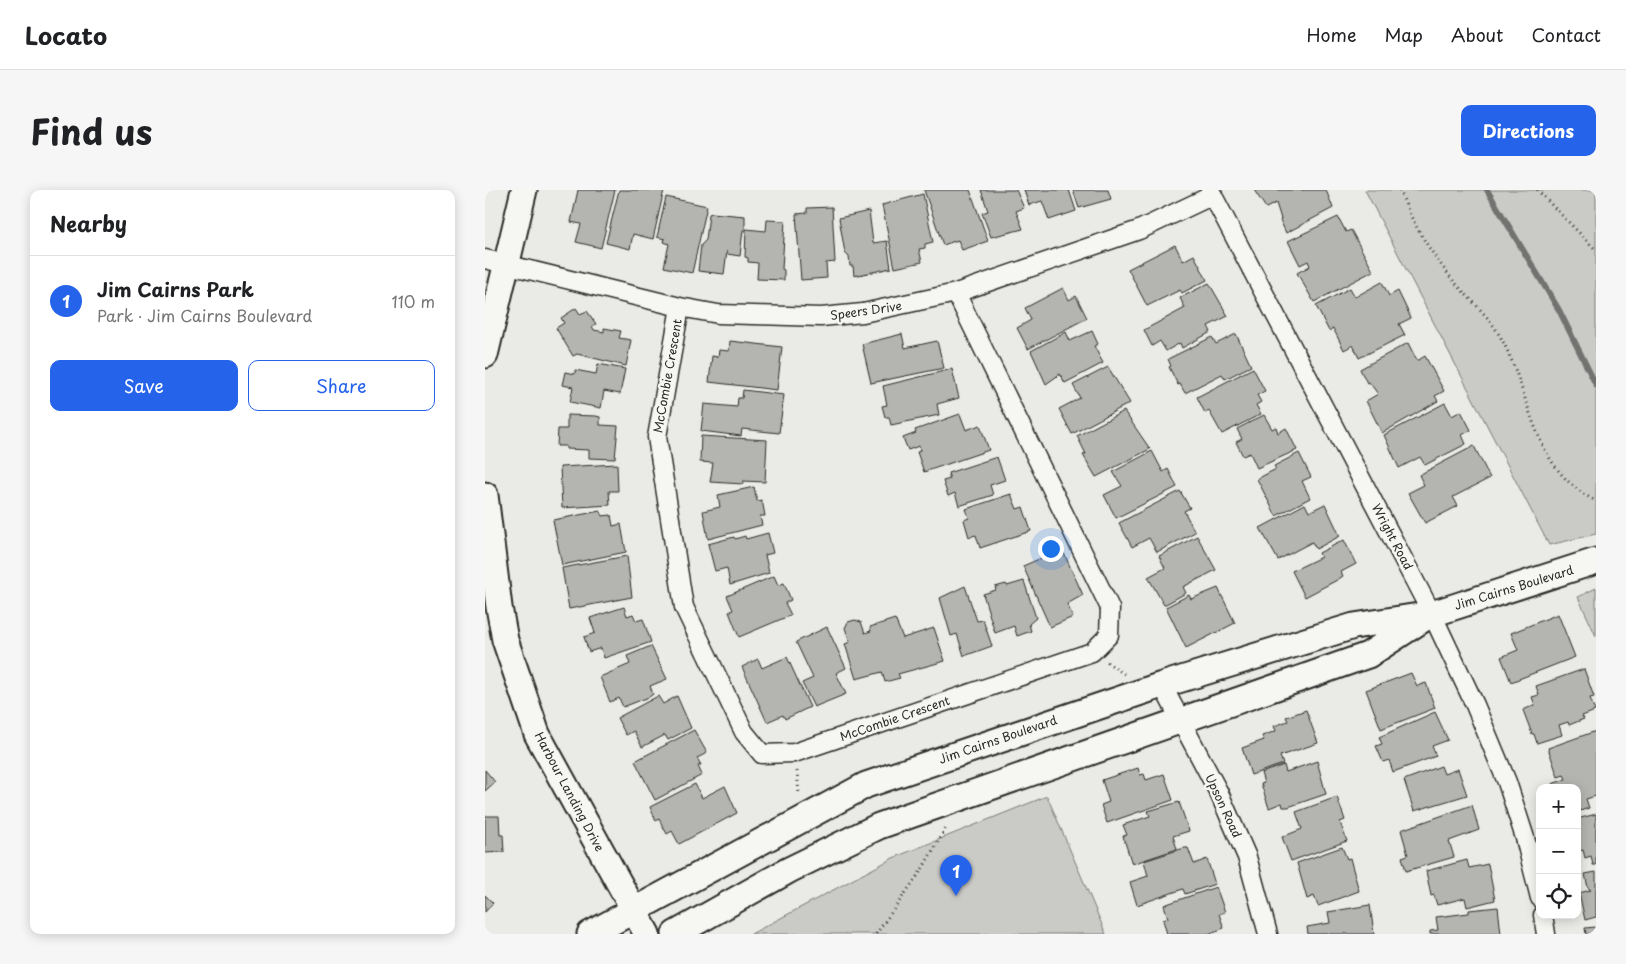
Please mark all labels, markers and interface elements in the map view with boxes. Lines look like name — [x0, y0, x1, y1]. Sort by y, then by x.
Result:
text: Locato — [25, 17, 107, 53]
text: Home — [1306, 21, 1356, 48]
text: Map — [1384, 21, 1423, 48]
text: About — [1451, 21, 1503, 48]
text: Contact — [1531, 21, 1601, 48]
text: Find us — [30, 104, 152, 157]
button: Directions — [1461, 105, 1596, 156]
text: Nearby — [50, 207, 127, 239]
text: Jim Cairns Park — [97, 275, 254, 303]
text: 1 — [62, 289, 70, 313]
text: 110 m — [392, 289, 435, 313]
street label: Speers Drive — [829, 296, 903, 324]
text: Park · Jim Cairns Boulevard — [97, 303, 312, 327]
street label: McCombie Crescent — [648, 317, 686, 434]
button: Save — [50, 360, 238, 411]
button: Share — [248, 360, 435, 411]
street label: Wright Road — [1368, 500, 1418, 573]
your location — [1038, 536, 1064, 562]
street label: Jim Cairns Boulevard — [1452, 560, 1576, 614]
street label: McCombie Crescent — [837, 691, 952, 745]
street label: Jim Cairns Boulevard — [936, 710, 1060, 768]
street label: Harbour Landing Drive — [531, 729, 609, 855]
street label: Upson Road — [1201, 770, 1247, 841]
map controls — [1536, 784, 1581, 919]
button: + — [1536, 784, 1581, 829]
button: − — [1536, 829, 1581, 874]
pin: 1 — [940, 855, 972, 896]
button: locate — [1536, 874, 1581, 919]

